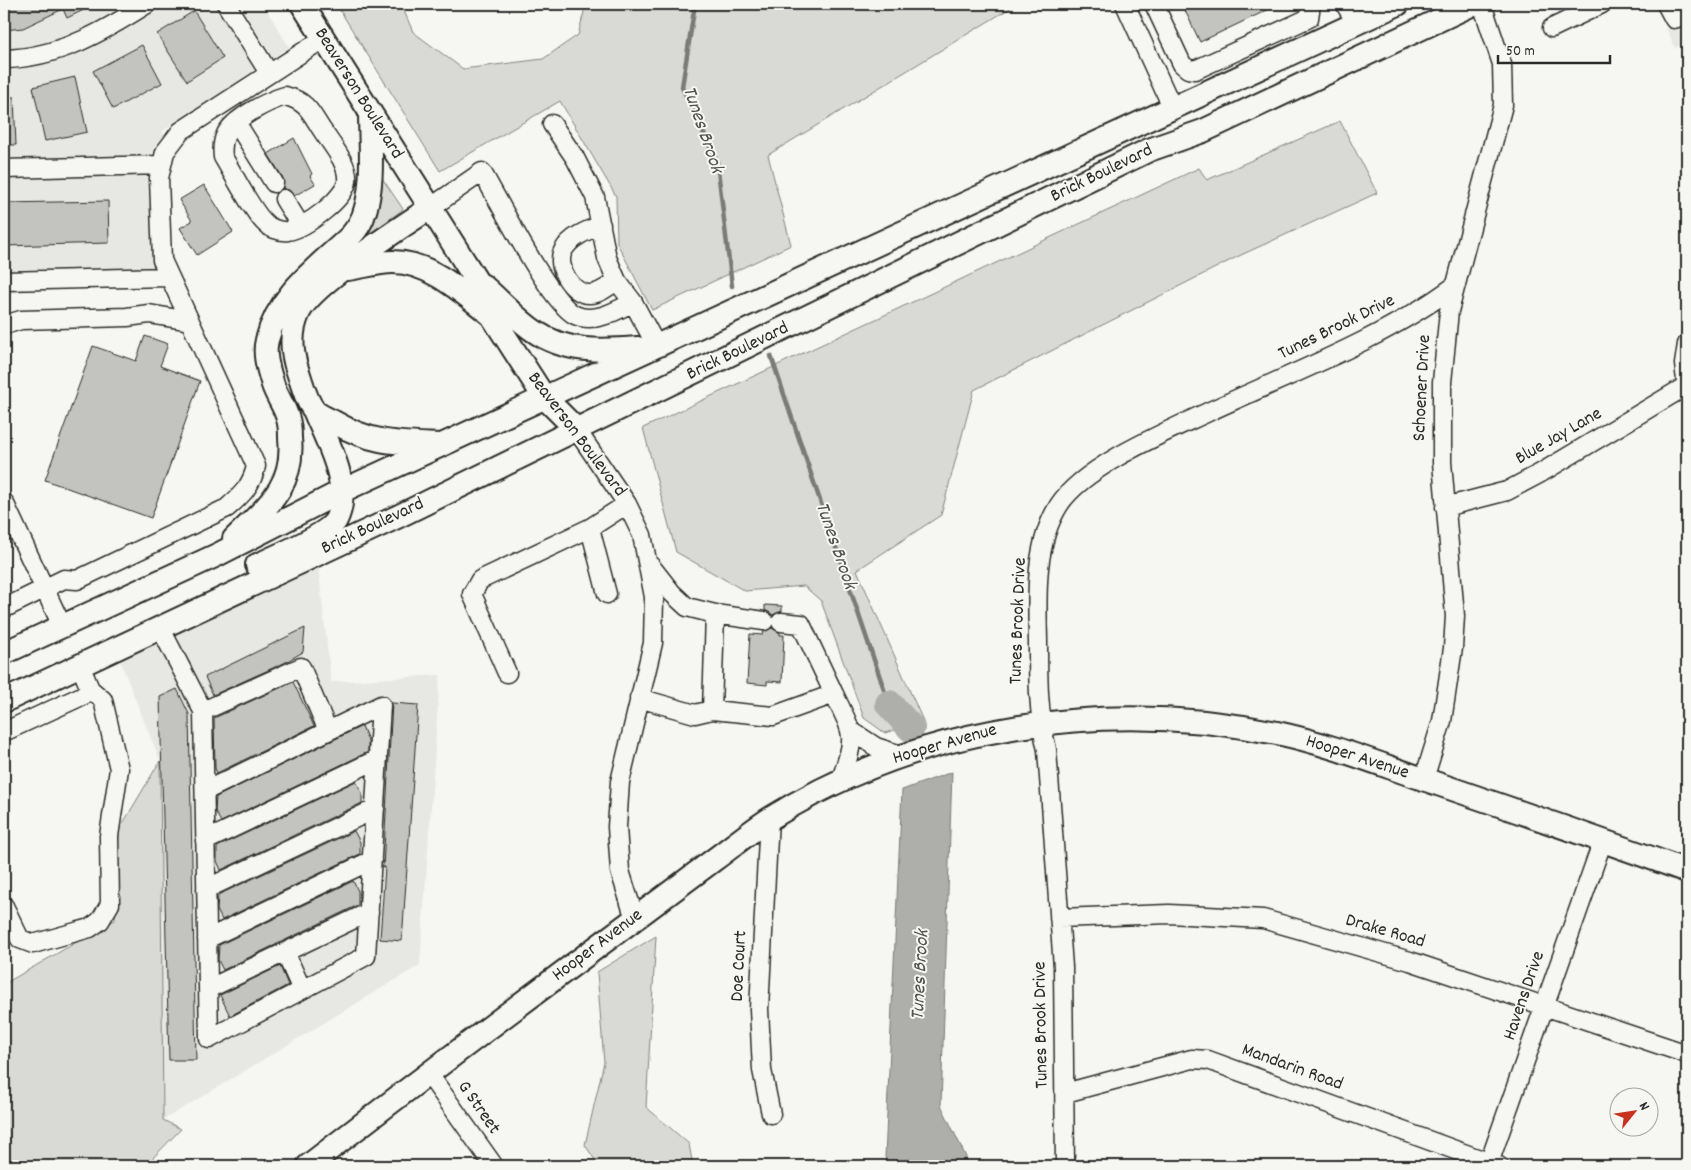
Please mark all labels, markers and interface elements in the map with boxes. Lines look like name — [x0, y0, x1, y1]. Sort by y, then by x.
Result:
street label: Beaverson Boulevard — [307, 23, 409, 165]
scale bar — [1498, 32, 1611, 64]
text: 50 m — [1506, 41, 1535, 63]
water label: Tunes Brook — [674, 83, 731, 179]
street label: Brick Boulevard — [1046, 138, 1158, 210]
street label: Tunes Brook Drive — [1274, 288, 1400, 368]
street label: Brick Boulevard — [682, 316, 794, 388]
street label: Schoener Drive — [1407, 334, 1439, 442]
street label: Beaverson Boulevard — [520, 367, 632, 503]
street label: Blue Jay Lane — [1511, 401, 1607, 473]
street label: Brick Boulevard — [317, 491, 429, 563]
water label: Tunes Brook — [807, 499, 864, 595]
street label: Tunes Brook Drive — [1003, 557, 1035, 685]
street label: Hooper Avenue — [890, 717, 1000, 773]
street label: Hooper Avenue — [1302, 729, 1412, 787]
street label: Hooper Avenue — [547, 903, 649, 989]
street label: Drake Road — [1342, 908, 1428, 956]
water label: Tunes Brook — [905, 927, 937, 1021]
street label: Doe Court — [725, 930, 755, 1002]
street label: Havens Drive — [1497, 948, 1553, 1044]
street label: Tunes Brook Drive — [1027, 961, 1057, 1089]
street label: Mandarin Road — [1238, 1037, 1346, 1099]
street label: G Street — [450, 1076, 506, 1140]
north arrow — [1608, 1088, 1658, 1138]
text: N — [1633, 1099, 1654, 1115]

